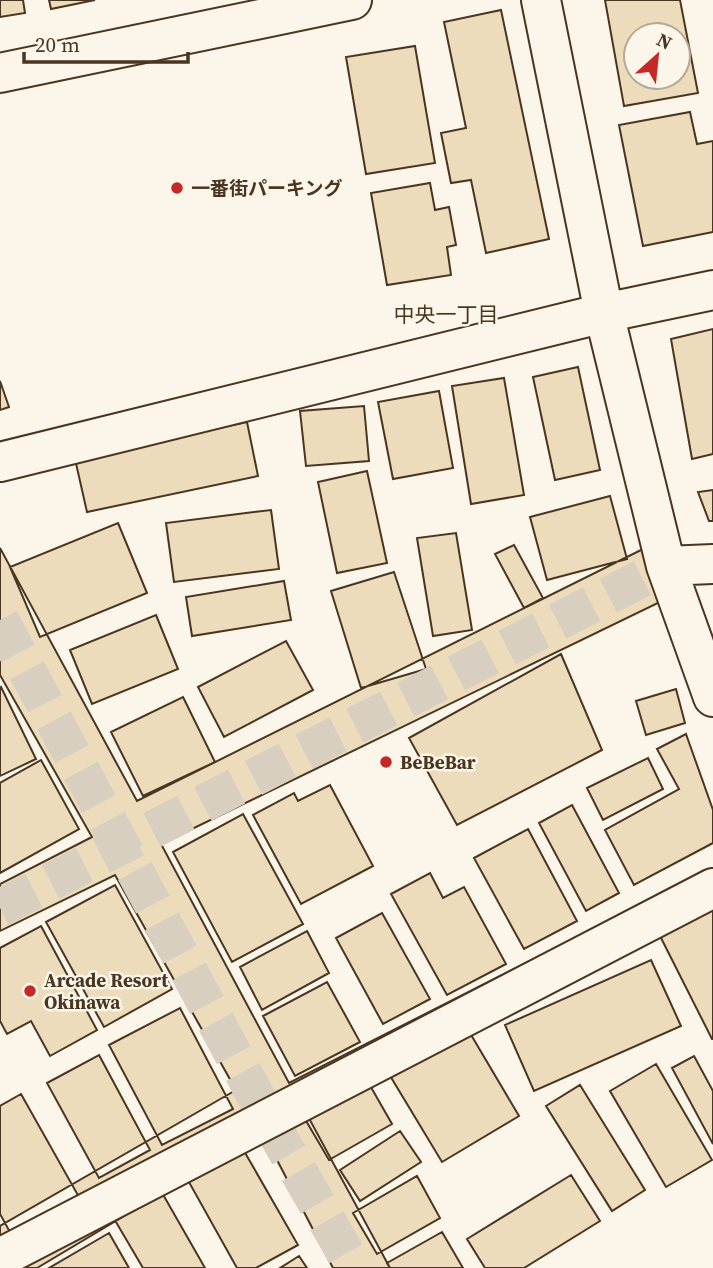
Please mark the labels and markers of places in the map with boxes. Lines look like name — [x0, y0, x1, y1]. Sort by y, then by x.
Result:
place label: 一番街パーキング — [191, 175, 342, 201]
marker: 一番街パーキング — [169, 180, 185, 196]
place label: BeBeBar — [400, 749, 476, 775]
marker: BeBeBar — [378, 754, 394, 770]
place label: Arcade Resort Okinawa — [44, 967, 168, 1015]
marker: Arcade Resort Okinawa — [22, 983, 38, 999]

